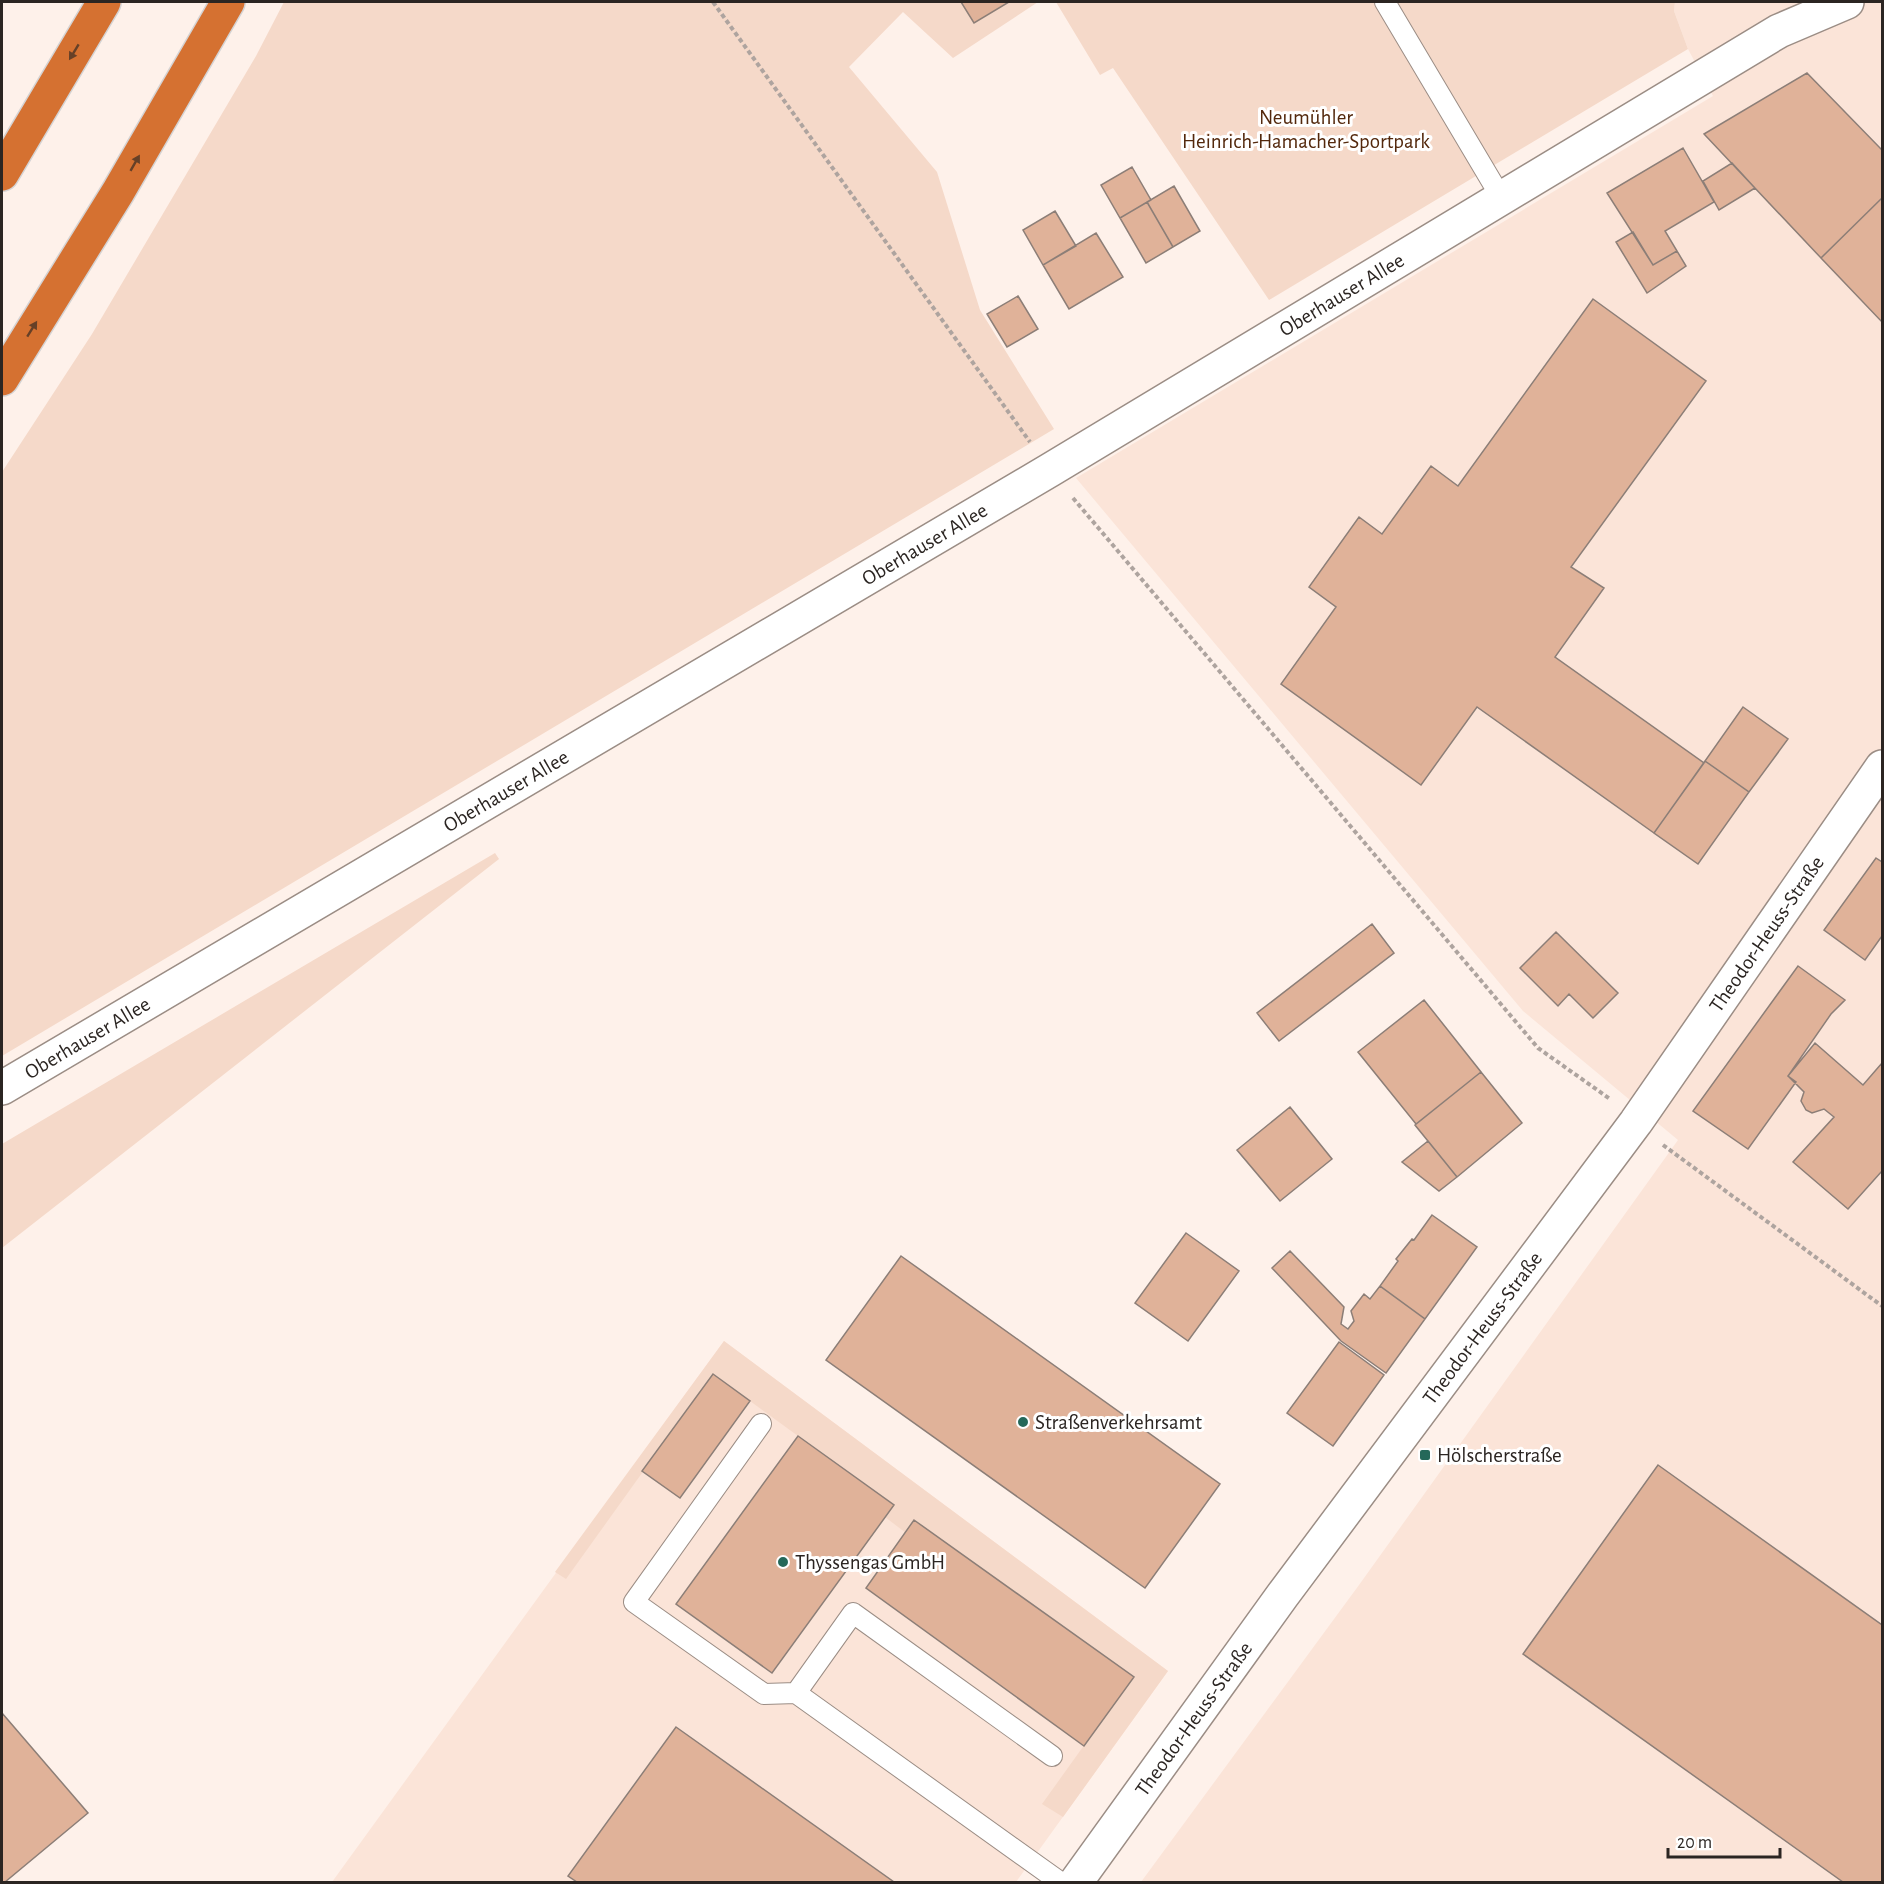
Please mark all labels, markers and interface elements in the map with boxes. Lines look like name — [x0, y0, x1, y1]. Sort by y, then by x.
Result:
one-way arrow — [69, 44, 80, 60]
park label: Neumühler Heinrich-Hamacher-Sportpark — [1182, 107, 1430, 152]
one-way arrow — [129, 155, 140, 171]
street label: Oberhauser Allee — [1276, 249, 1408, 340]
one-way arrow — [27, 321, 38, 337]
street label: Oberhauser Allee — [858, 499, 991, 589]
street label: Oberhauser Allee — [440, 746, 572, 836]
street label: Theodor-Heuss-Straße — [1706, 852, 1828, 1016]
street label: Oberhauser Allee — [21, 993, 154, 1083]
street label: Theodor-Heuss-Straße — [1419, 1248, 1546, 1408]
place label: Straßenverkehrsamt — [1035, 1412, 1202, 1433]
marker: Straßenverkehrsamt — [1016, 1415, 1030, 1429]
place label: Hölscherstraße — [1437, 1445, 1562, 1466]
marker: Hölscherstraße — [1418, 1448, 1432, 1462]
place label: Thyssengas GmbH — [795, 1552, 945, 1573]
marker: Thyssengas GmbH — [776, 1555, 790, 1569]
street label: Theodor-Heuss-Straße — [1131, 1638, 1256, 1800]
scale bar — [1668, 1821, 1780, 1859]
text: 20 m — [1677, 1834, 1712, 1852]

